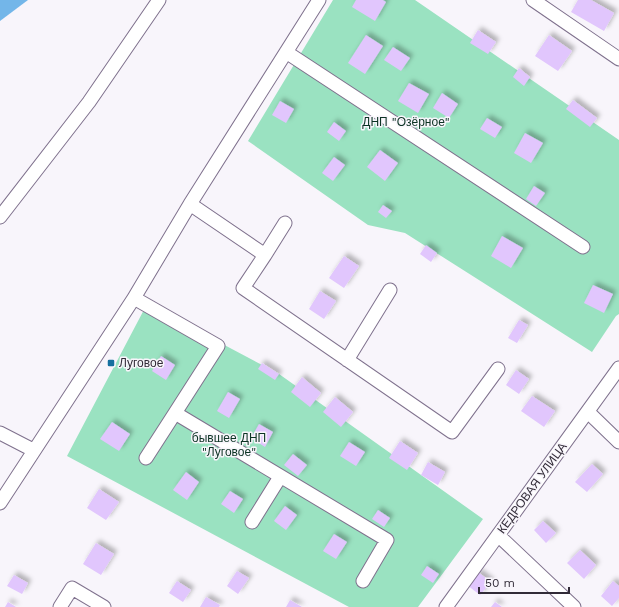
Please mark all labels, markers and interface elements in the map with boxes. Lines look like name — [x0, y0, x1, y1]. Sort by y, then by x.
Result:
park label: ДНП "Озёрное" — [362, 115, 450, 129]
place label: Луговое — [119, 356, 164, 370]
marker: Луговое — [106, 358, 116, 368]
park label: бывшее ДНП "Луговое" — [192, 431, 266, 459]
street label: КЕДРОВАЯ УЛИЦА — [494, 440, 570, 536]
scale bar — [479, 569, 569, 595]
text: 50 m — [485, 576, 515, 590]

